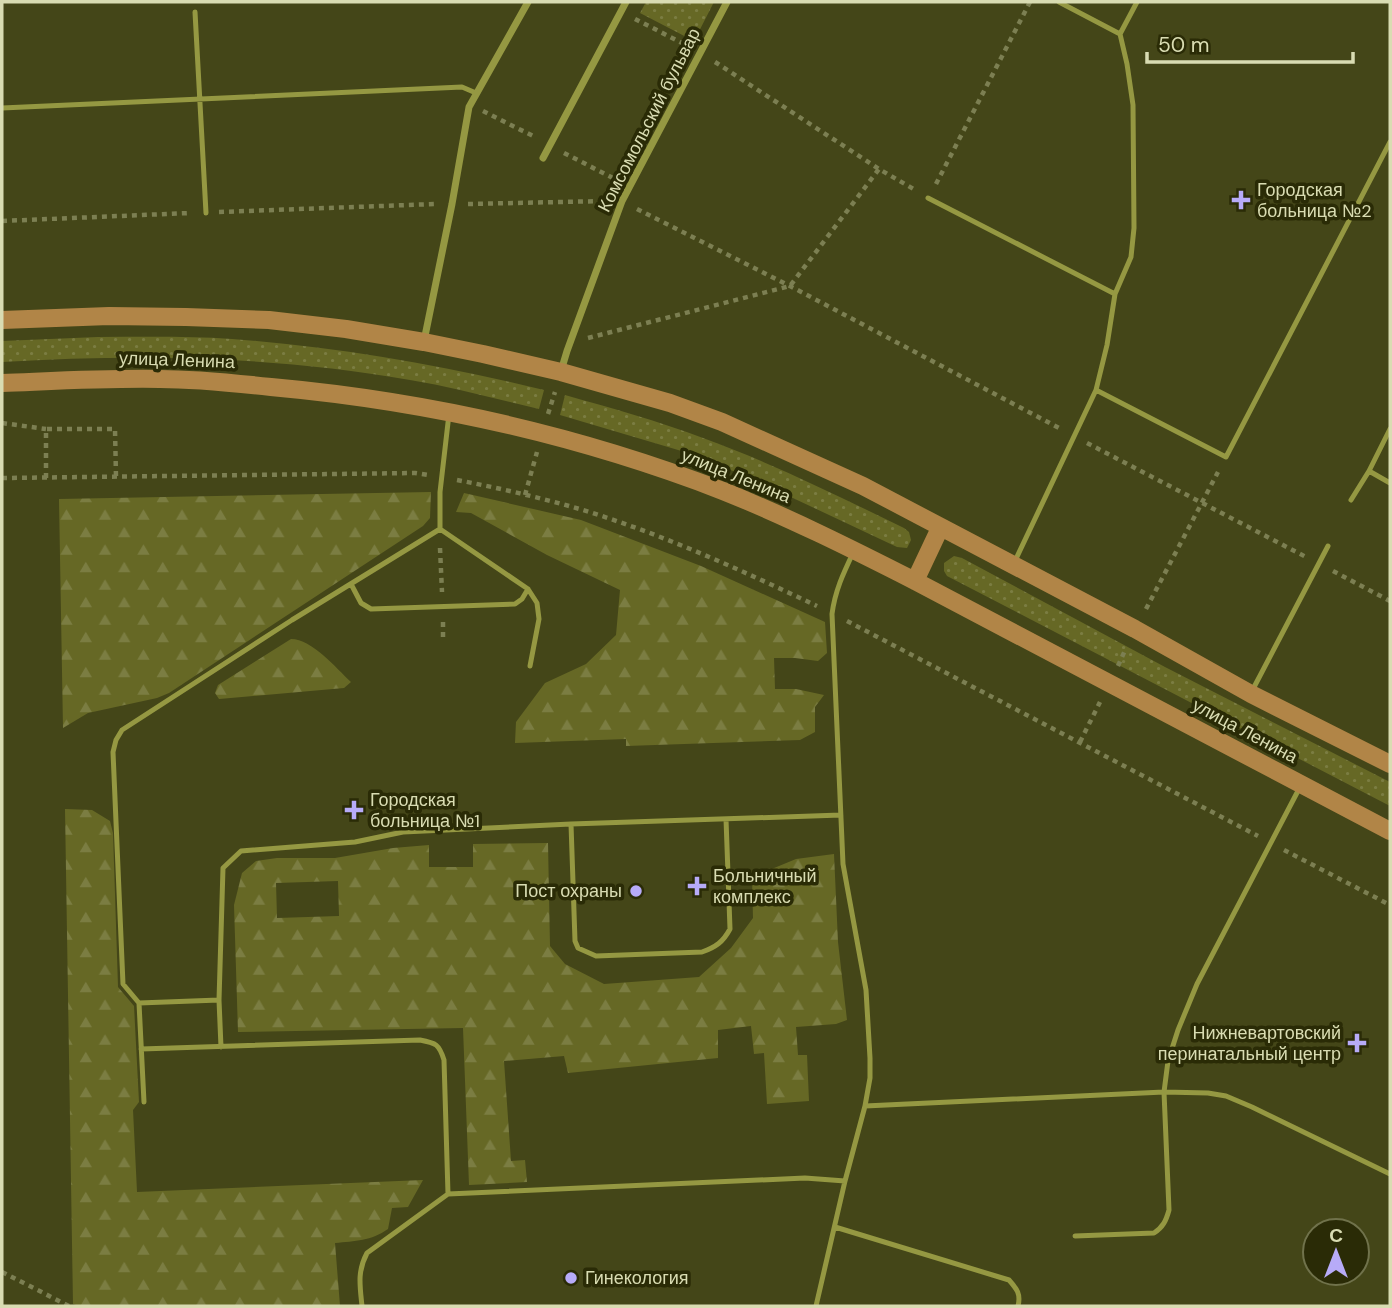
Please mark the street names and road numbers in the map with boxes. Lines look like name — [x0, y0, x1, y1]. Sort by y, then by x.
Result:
street label: Комсомольский бульвар — [592, 24, 706, 216]
street label: улица Ленина — [119, 346, 236, 374]
street label: улица Ленина — [678, 443, 795, 509]
street label: улица Ленина — [1188, 693, 1303, 769]

